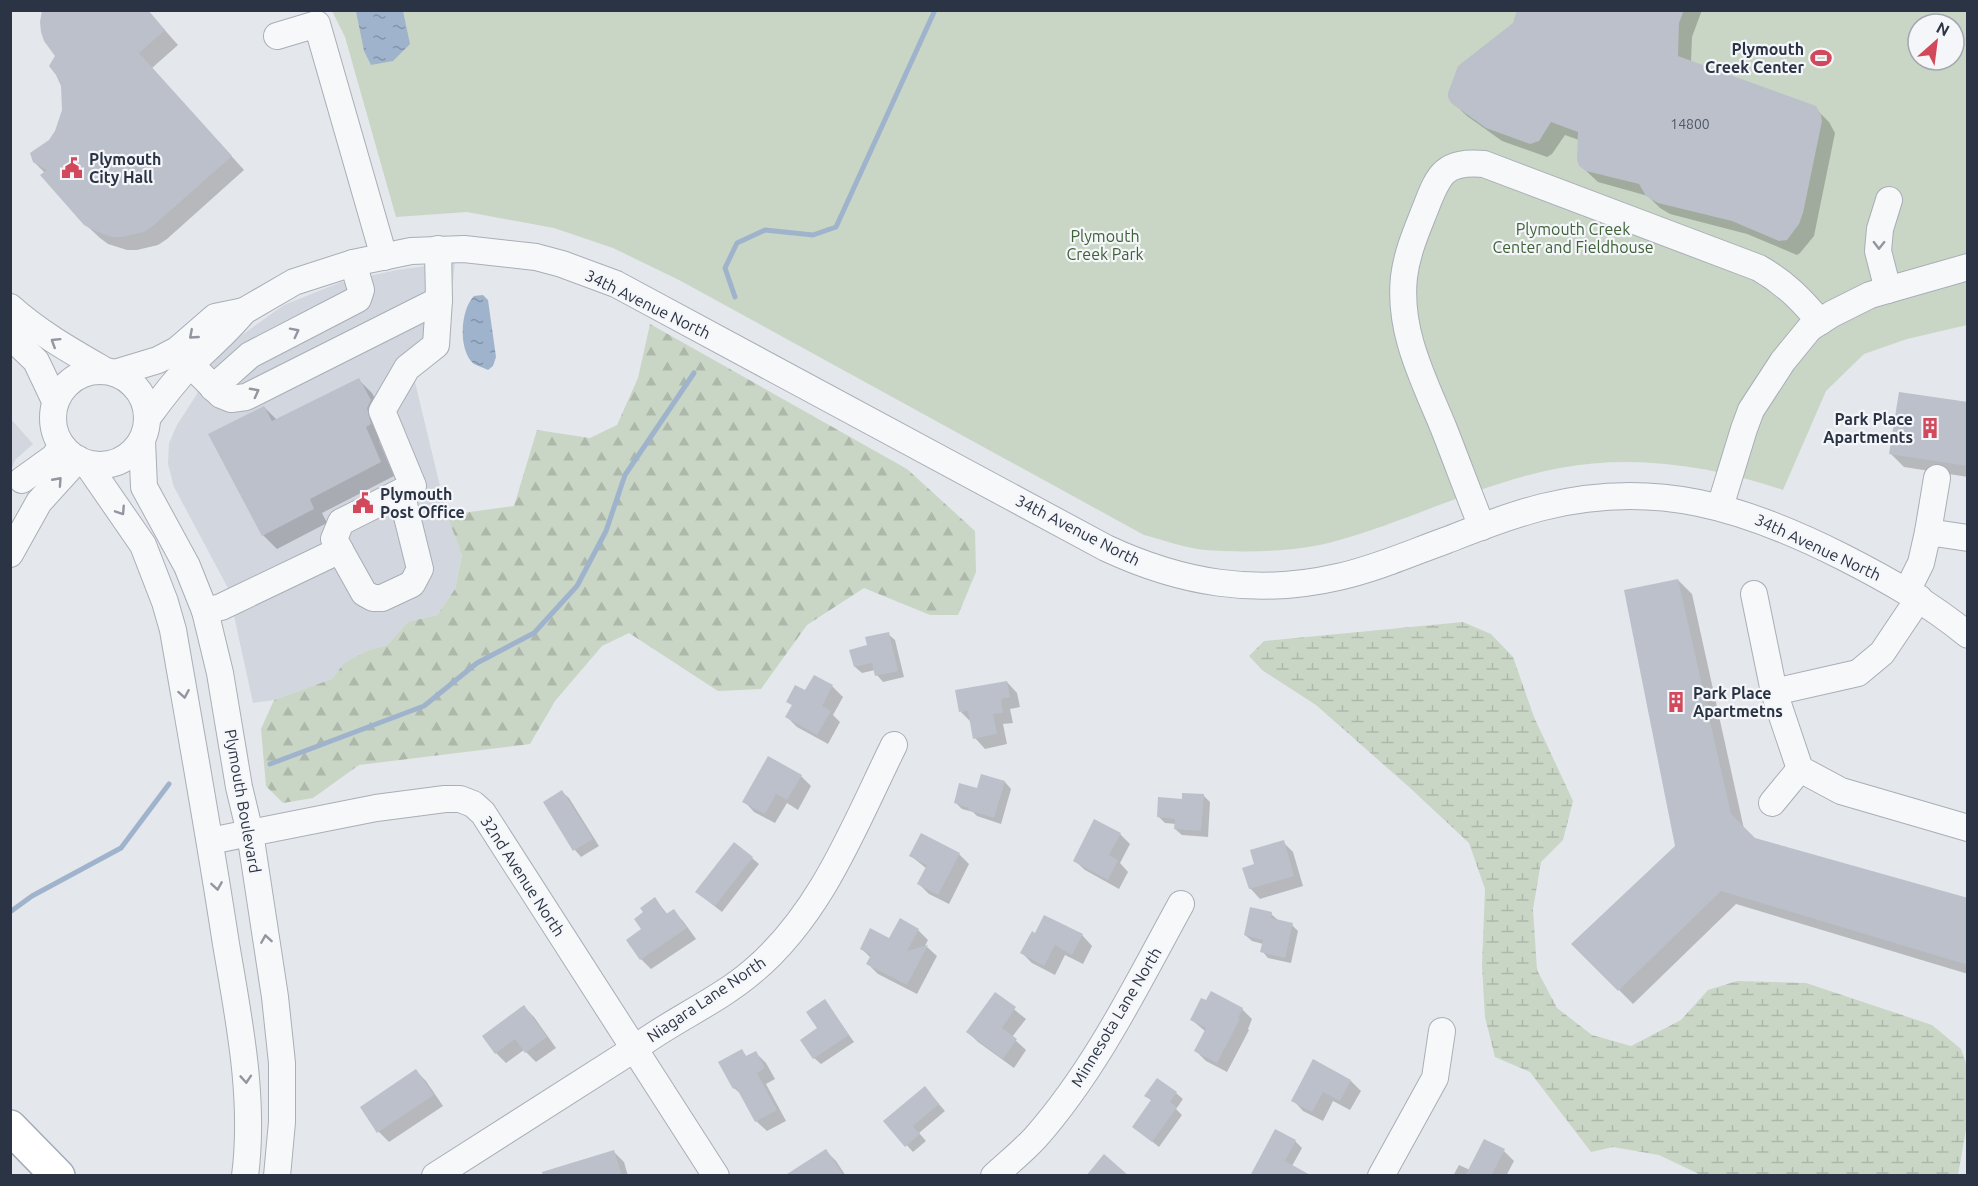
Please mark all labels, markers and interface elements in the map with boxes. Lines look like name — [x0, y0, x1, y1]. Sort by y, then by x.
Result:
north arrow — [1906, 12, 1966, 72]
text: N — [1934, 18, 1953, 40]
place label: Plymouth Creek Center — [1705, 40, 1804, 76]
sports icon: Plymouth Creek Center — [1809, 46, 1833, 70]
house number: 14800 — [1670, 116, 1710, 132]
place label: Plymouth City Hall — [89, 150, 161, 186]
public building icon: Plymouth City Hall — [60, 156, 84, 180]
park label: Plymouth Creek Center and Fieldhouse — [1492, 220, 1654, 256]
park label: Plymouth Creek Park — [1066, 227, 1144, 263]
one-way arrow — [1873, 240, 1885, 249]
street label: 34th Avenue North — [582, 266, 714, 342]
one-way arrow — [189, 328, 200, 339]
one-way arrow — [289, 328, 299, 339]
one-way arrow — [51, 337, 61, 349]
one-way arrow — [249, 388, 260, 399]
place label: Park Place Apartments — [1823, 410, 1913, 446]
building icon: Park Place Apartments — [1918, 416, 1942, 440]
one-way arrow — [51, 477, 62, 488]
place label: Plymouth Post Office — [380, 485, 465, 521]
public building icon: Plymouth Post Office — [351, 491, 375, 515]
street label: 34th Avenue North — [1013, 491, 1143, 569]
one-way arrow — [114, 505, 125, 516]
street label: 34th Avenue North — [1752, 510, 1884, 584]
place label: Park Place Apartmetns — [1693, 684, 1783, 720]
one-way arrow — [177, 688, 190, 698]
building icon: Park Place Apartmetns — [1664, 690, 1688, 714]
street label: Plymouth Boulevard — [221, 728, 265, 874]
street label: 32nd Avenue North — [477, 812, 569, 940]
one-way arrow — [210, 881, 223, 891]
one-way arrow — [260, 935, 272, 944]
street label: Minnesota Lane North — [1067, 944, 1165, 1090]
street label: Niagara Lane North — [643, 953, 769, 1045]
one-way arrow — [239, 1074, 252, 1083]

